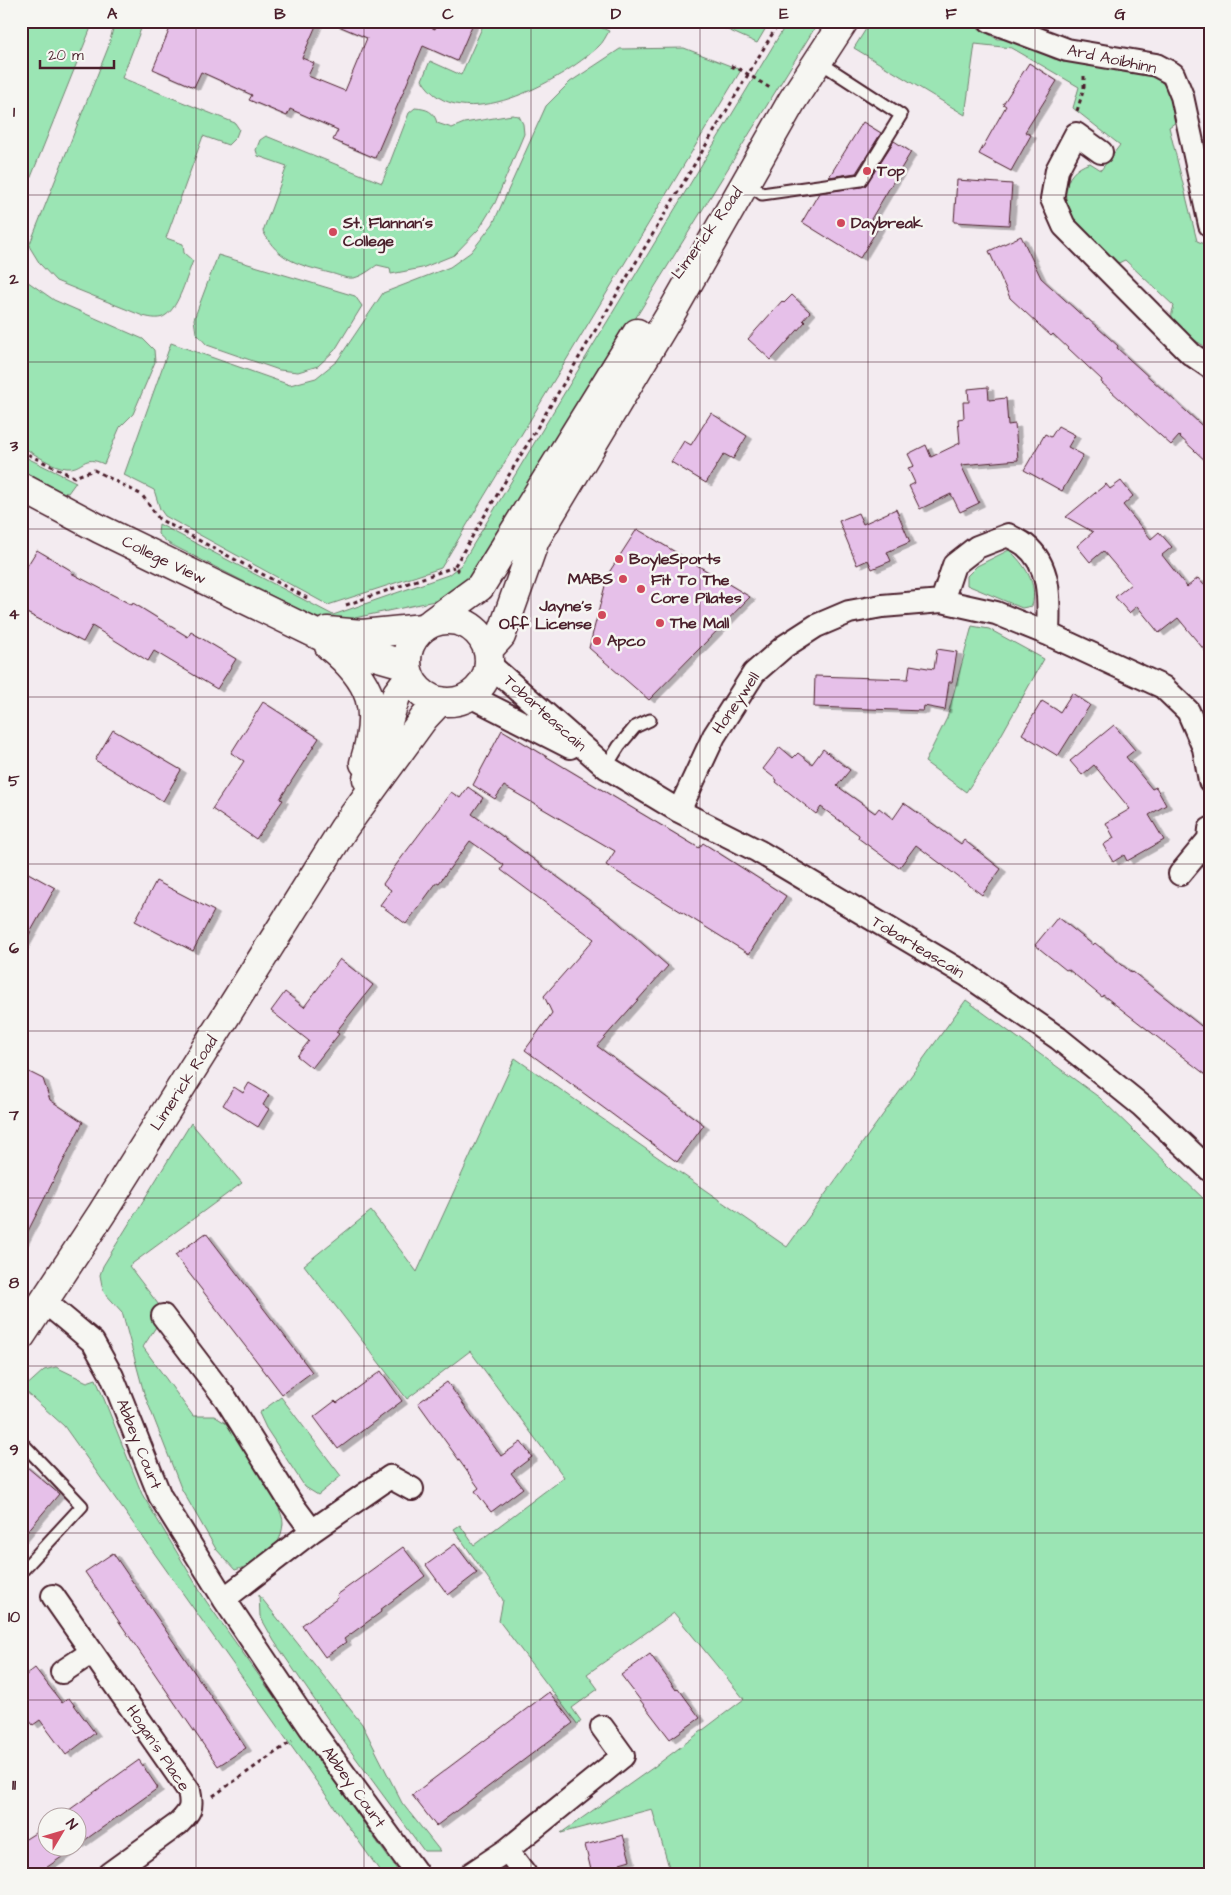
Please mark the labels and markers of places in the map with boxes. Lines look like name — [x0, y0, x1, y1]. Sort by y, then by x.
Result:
place label: Top — [876, 160, 905, 182]
marker: Top — [861, 165, 873, 177]
place label: St. Flannan's College — [342, 212, 433, 254]
place label: Daybreak — [851, 212, 923, 235]
marker: Daybreak — [835, 217, 847, 229]
marker: St. Flannan's College — [327, 226, 339, 238]
place label: BoyleSports — [629, 548, 721, 571]
marker: BoyleSports — [613, 553, 625, 565]
place label: MABS — [568, 568, 614, 590]
place label: Fit To The Core Pilates — [651, 569, 742, 609]
marker: MABS — [617, 573, 629, 585]
marker: Fit To The Core Pilates — [635, 583, 647, 595]
place label: Jayne's Off License — [499, 595, 592, 635]
marker: Jayne's Off License — [596, 609, 608, 621]
place label: The Mall — [669, 612, 730, 634]
marker: The Mall — [654, 617, 666, 629]
place label: Apco — [607, 630, 646, 652]
marker: Apco — [591, 635, 603, 647]

